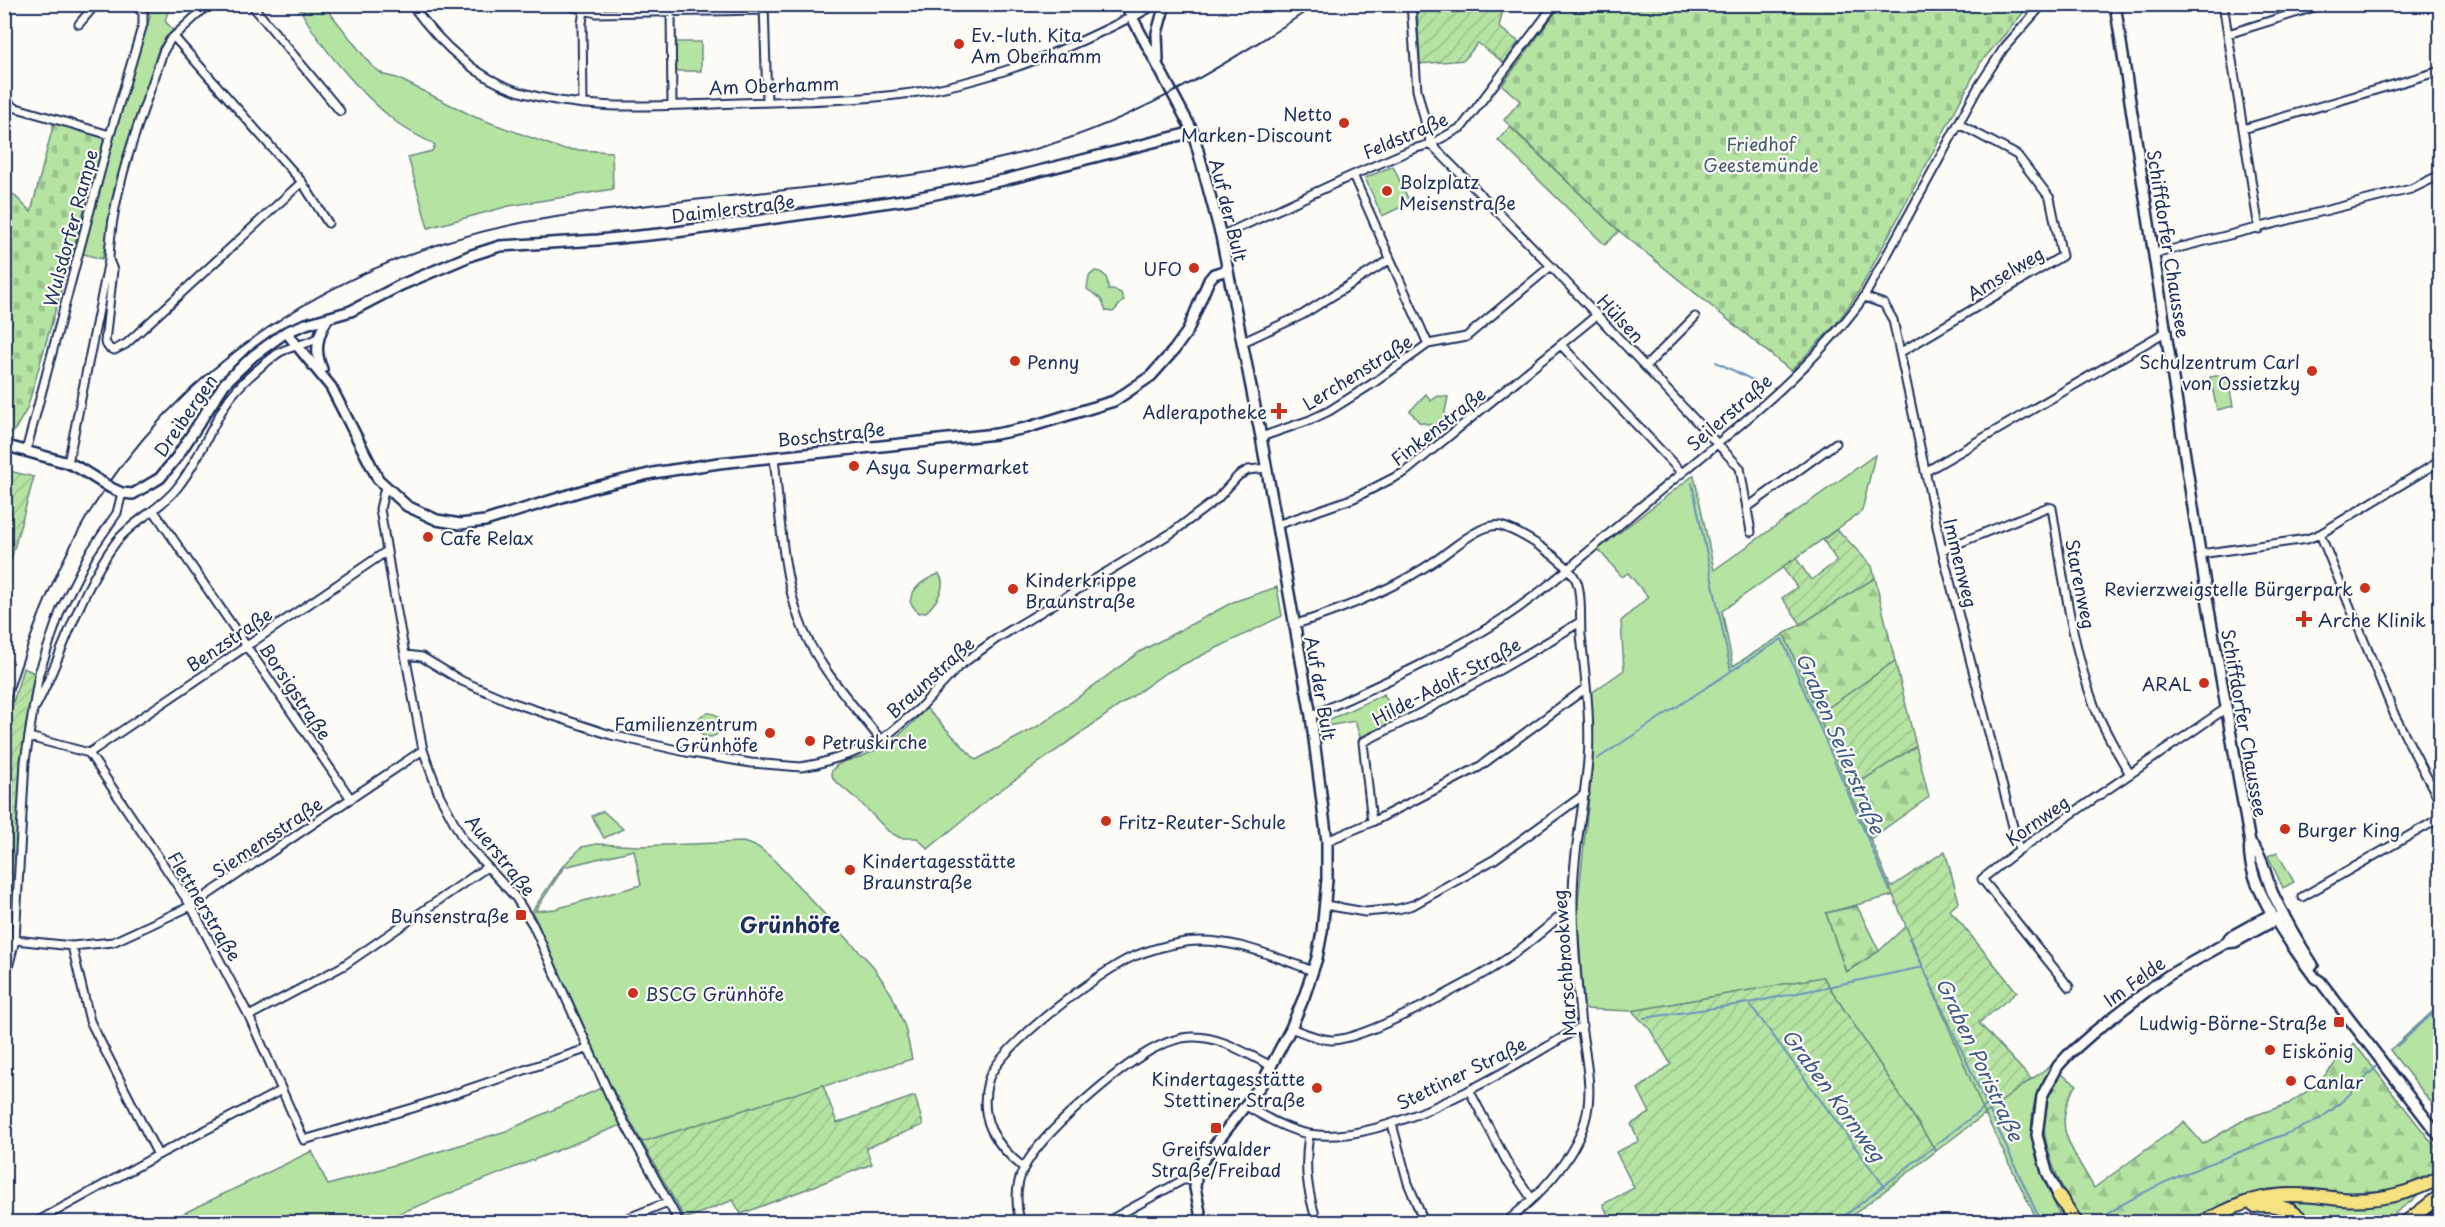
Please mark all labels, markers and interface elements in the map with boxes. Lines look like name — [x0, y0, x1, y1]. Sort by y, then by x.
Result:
place label: Ev.-luth. Kita Am Oberhamm — [971, 21, 1101, 69]
marker: Ev.-luth. Kita Am Oberhamm — [952, 37, 966, 51]
street label: Am Oberhamm — [708, 69, 840, 101]
place label: Netto Marken-Discount — [1181, 100, 1332, 148]
street label: Feldstraße — [1358, 105, 1452, 165]
marker: Netto Marken-Discount — [1337, 116, 1351, 130]
park label: Friedhof Geestemünde — [1703, 130, 1819, 178]
street label: Wulsdorfer Rampe — [36, 146, 104, 310]
street label: Schiffdorfer Chaussee — [2141, 148, 2197, 340]
street label: Auf der Bult — [1203, 156, 1255, 264]
place label: Bolzplatz Meisenstraße — [1399, 168, 1516, 216]
marker: Bolzplatz Meisenstraße — [1380, 184, 1394, 198]
street label: Daimlerstraße — [670, 187, 796, 229]
street label: Amselweg — [1961, 239, 2049, 307]
place label: UFO — [1143, 255, 1182, 282]
marker: UFO — [1187, 261, 1201, 275]
street label: Hülsen — [1591, 288, 1651, 348]
street label: Lerchenstraße — [1297, 327, 1417, 417]
place label: Penny — [1027, 348, 1079, 375]
place label: Schulzentrum Carl von Ossietzky — [2139, 348, 2300, 396]
marker: Penny — [1008, 354, 1022, 368]
marker: Schulzentrum Carl von Ossietzky — [2305, 364, 2319, 378]
street label: Seilerstraße — [1680, 367, 1778, 457]
street label: Dreibergen — [147, 368, 223, 462]
street label: Finkenstraße — [1385, 380, 1491, 472]
place label: Adlerapotheke — [1143, 398, 1267, 425]
marker: Adlerapotheke — [1272, 404, 1286, 418]
street label: Boschstraße — [776, 415, 886, 453]
place label: Asya Supermarket — [866, 453, 1029, 480]
marker: Asya Supermarket — [847, 459, 861, 473]
street label: Immenweg — [1937, 516, 1985, 610]
place label: Cafe Relax — [440, 524, 534, 551]
marker: Cafe Relax — [421, 530, 435, 544]
street label: Starenweg — [2059, 537, 2103, 631]
place label: Kinderkrippe Braunstraße — [1025, 566, 1136, 614]
place label: Revierzweigstelle Bürgerpark — [2104, 575, 2353, 602]
marker: Revierzweigstelle Bürgerpark — [2358, 581, 2372, 595]
marker: Kinderkrippe Braunstraße — [1006, 582, 1020, 596]
street label: Benzstraße — [181, 600, 277, 678]
place label: Arche Klinik — [2318, 606, 2426, 633]
marker: Arche Klinik — [2295, 610, 2313, 628]
street label: Schiffdorfer Chaussee — [2215, 627, 2275, 819]
street label: Braunstraße — [880, 630, 980, 724]
street label: Hilde-Adolf-Straße — [1367, 630, 1525, 732]
street label: Auf der Bult — [1299, 634, 1343, 742]
street label: Borsigstraße — [254, 637, 338, 745]
water label: Graben Seilerstraße — [1789, 647, 1893, 840]
place label: ARAL — [2142, 670, 2192, 697]
marker: ARAL — [2197, 676, 2211, 690]
place label: Familienzentrum Grünhöfe — [614, 710, 758, 758]
marker: Familienzentrum Grünhöfe — [763, 726, 777, 740]
place label: Petruskirche — [822, 728, 927, 755]
marker: Petruskirche — [803, 734, 817, 748]
street label: Kornweg — [2000, 788, 2074, 852]
street label: Siemensstraße — [207, 790, 327, 884]
street label: Auerstraße — [460, 808, 542, 902]
place label: Fritz-Reuter-Schule — [1118, 808, 1286, 835]
marker: Fritz-Reuter-Schule — [1099, 814, 1113, 828]
place label: Burger King — [2297, 816, 2400, 843]
marker: Burger King — [2278, 822, 2292, 836]
street label: Flettnerstraße — [162, 846, 248, 966]
place label: Kindertagesstätte Braunstraße — [862, 847, 1016, 895]
marker: Kindertagesstätte Braunstraße — [843, 863, 857, 877]
street label: Marschbrookweg — [1545, 889, 1583, 1037]
place label: Bunsenstraße — [390, 902, 509, 929]
marker: Bunsenstraße — [514, 908, 528, 922]
district label: Grünhöfe — [740, 908, 840, 940]
street label: Im Felde — [2098, 949, 2171, 1013]
water label: Graben Poristraße — [1929, 972, 2032, 1147]
place label: BSCG Grünhöfe — [645, 980, 784, 1007]
marker: BSCG Grünhöfe — [626, 986, 640, 1000]
place label: Ludwig-Börne-Straße — [2139, 1009, 2327, 1036]
marker: Ludwig-Börne-Straße — [2332, 1015, 2346, 1029]
water label: Graben Kornweg — [1775, 1022, 1894, 1169]
street label: Stettiner Straße — [1391, 1030, 1531, 1116]
place label: Eiskönig — [2282, 1037, 2354, 1064]
marker: Eiskönig — [2263, 1043, 2277, 1057]
place label: Kindertagesstätte Stettiner Straße — [1151, 1065, 1305, 1113]
place label: Canlar — [2303, 1068, 2364, 1095]
marker: Canlar — [2284, 1074, 2298, 1088]
marker: Kindertagesstätte Stettiner Straße — [1310, 1081, 1324, 1095]
marker: Greifswalder Straße/Freibad — [1209, 1121, 1223, 1135]
place label: Greifswalder Straße/Freibad — [1151, 1135, 1281, 1183]

